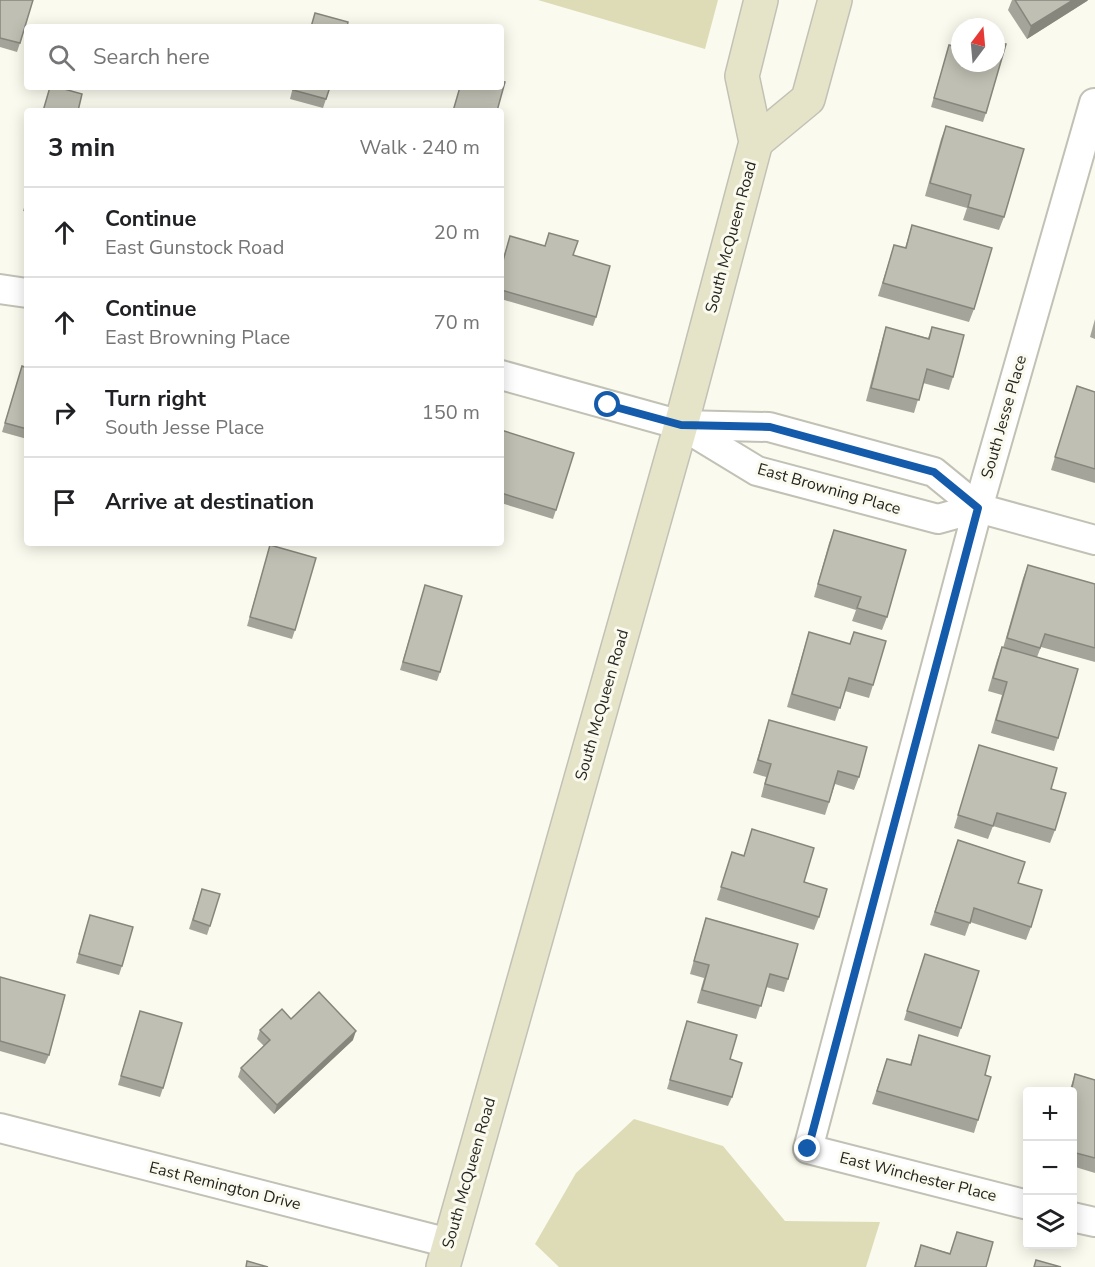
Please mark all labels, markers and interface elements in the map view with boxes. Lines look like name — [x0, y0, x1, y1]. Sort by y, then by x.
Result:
north arrow — [951, 18, 1005, 72]
search box — [24, 24, 504, 90]
icon: search — [45, 41, 78, 74]
text: Search here — [93, 42, 210, 72]
text: 3 min — [48, 130, 115, 165]
text: Walk · 240 m — [360, 134, 480, 161]
street label: South McQueen Road — [700, 159, 762, 315]
text: Continue — [105, 204, 196, 234]
icon: ahead — [48, 216, 81, 249]
text: 20 m — [434, 219, 480, 246]
text: East Gunstock Road — [105, 234, 284, 261]
text: Continue — [105, 294, 196, 324]
icon: ahead — [48, 306, 81, 339]
text: 70 m — [434, 309, 480, 336]
text: East Browning Place — [105, 324, 290, 351]
street label: South Jesse Place — [976, 353, 1032, 481]
text: Turn right — [105, 384, 206, 414]
route start — [594, 391, 620, 417]
icon: right — [48, 396, 81, 429]
text: 150 m — [422, 399, 480, 426]
text: South Jesse Place — [105, 414, 264, 441]
street label: East Browning Place — [755, 458, 903, 520]
icon: arrive — [48, 486, 81, 519]
text: Arrive at destination — [105, 487, 314, 517]
street label: South McQueen Road — [570, 627, 634, 783]
map controls — [1023, 1087, 1077, 1249]
button: + — [1023, 1087, 1077, 1141]
street label: South McQueen Road — [437, 1095, 501, 1251]
route end — [794, 1135, 820, 1161]
button: − — [1023, 1141, 1077, 1195]
street label: East Winchester Place — [837, 1147, 999, 1207]
street label: East Remington Drive — [147, 1157, 303, 1215]
button: layers — [1023, 1195, 1077, 1249]

